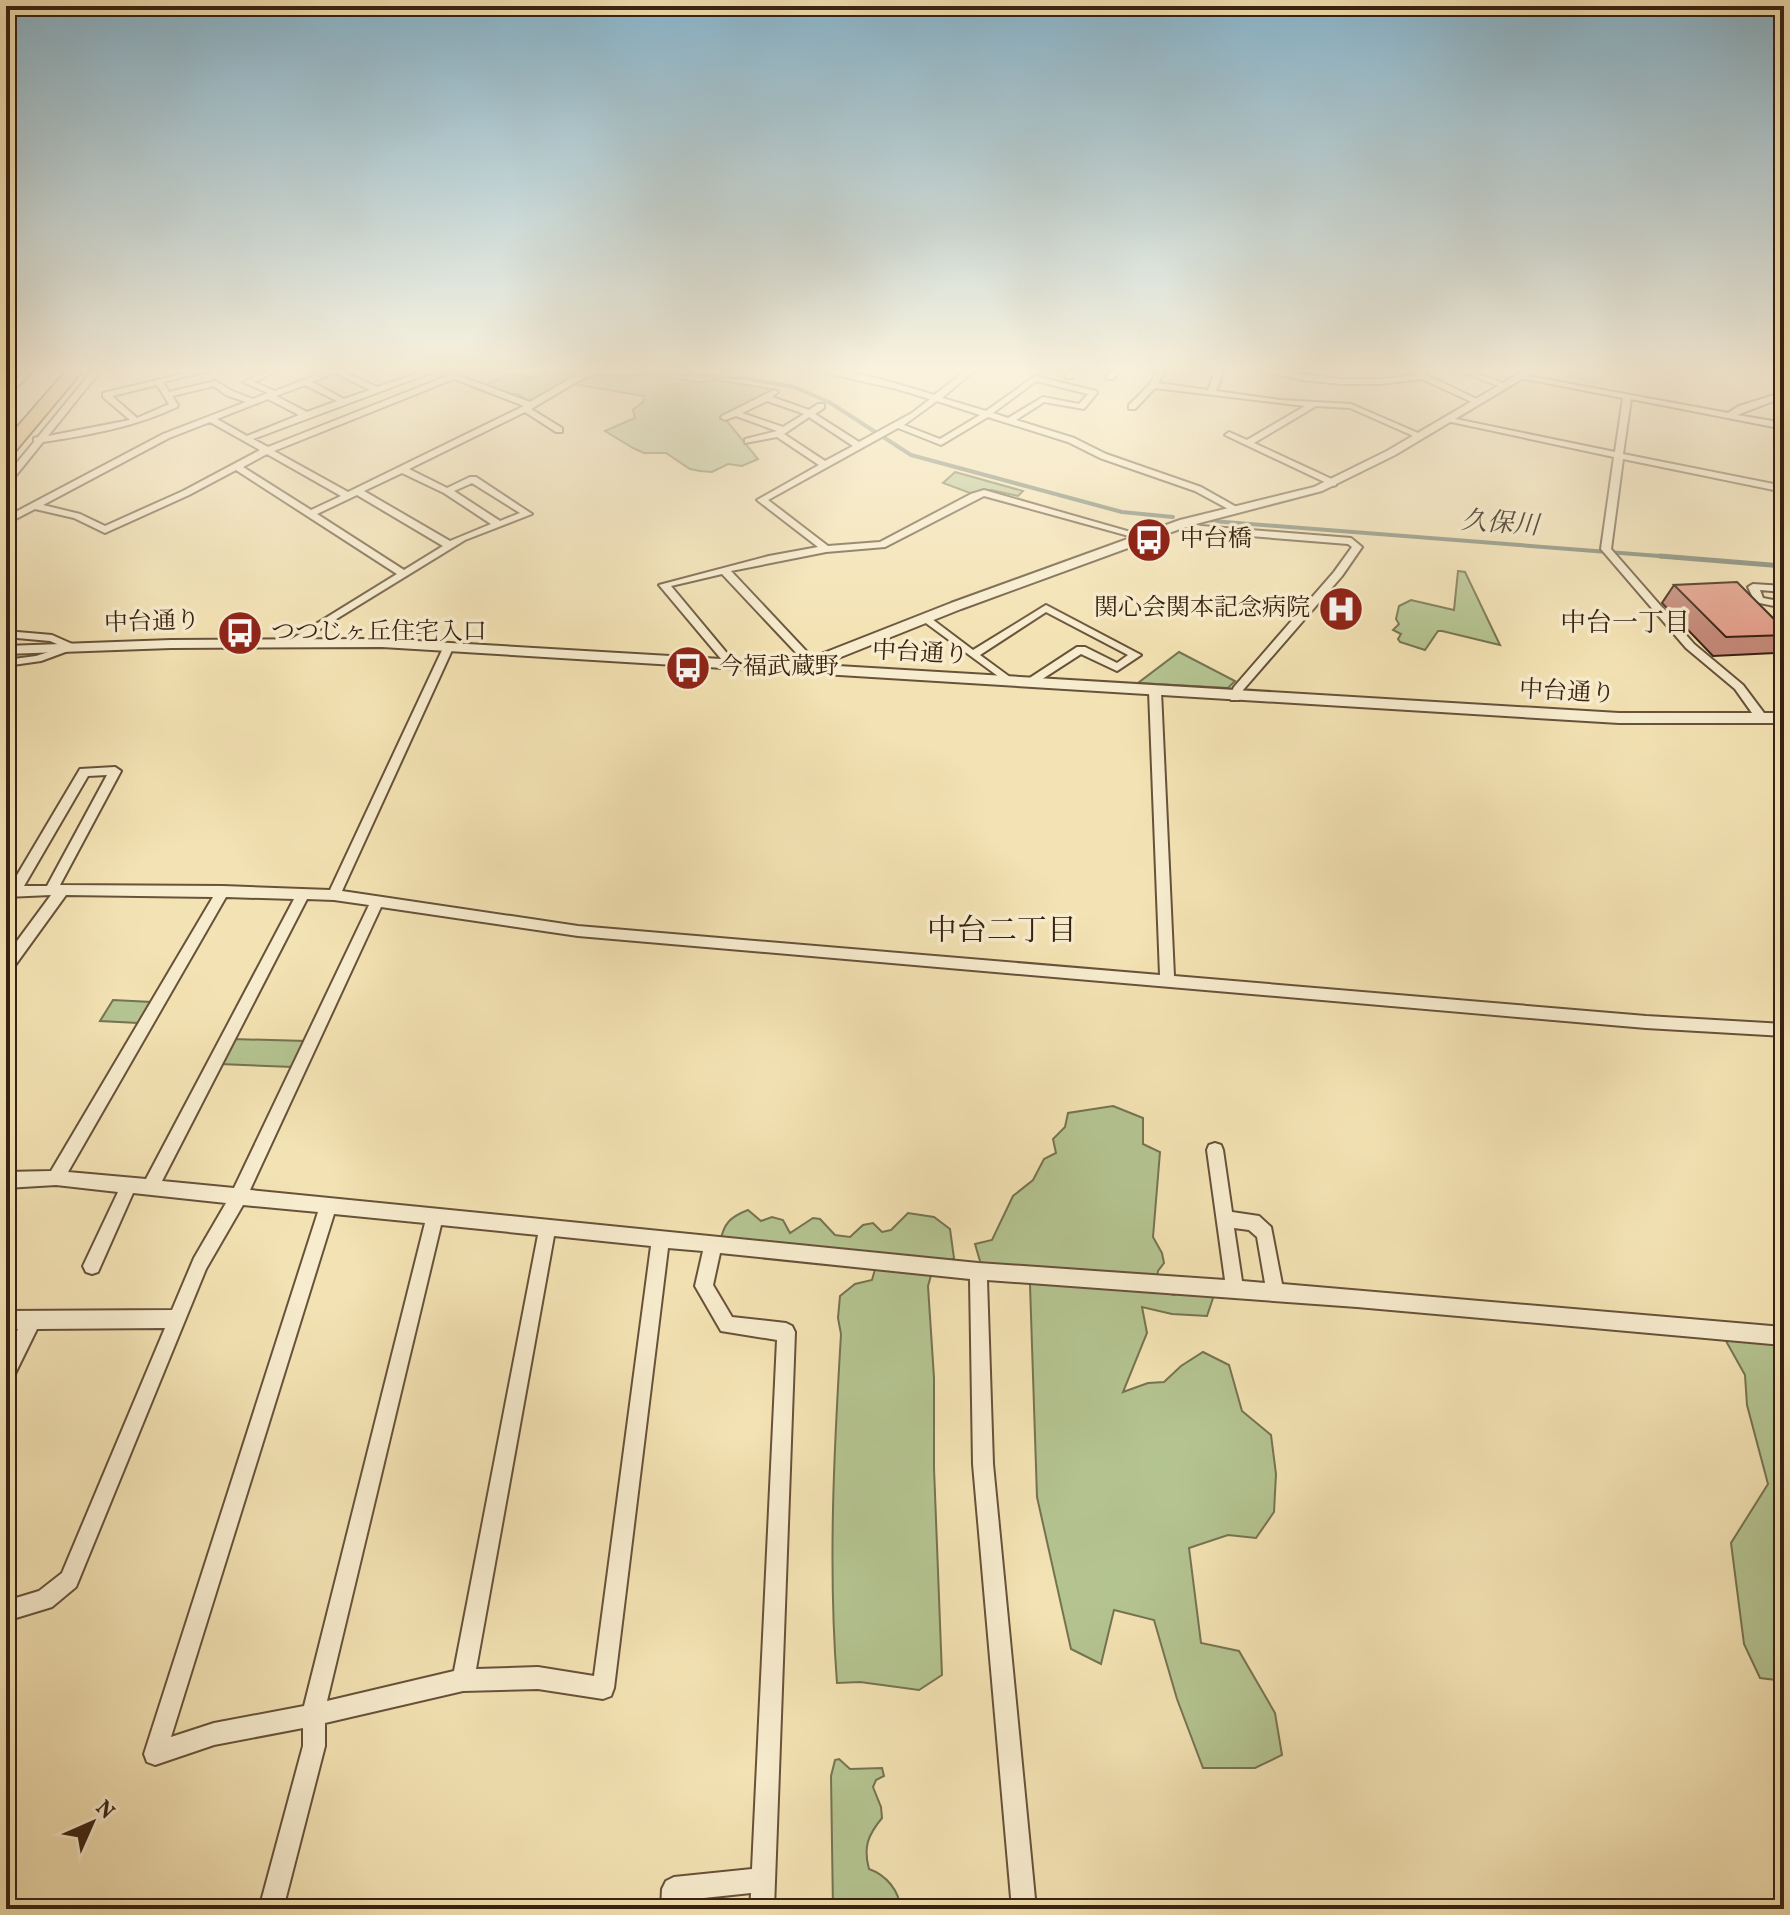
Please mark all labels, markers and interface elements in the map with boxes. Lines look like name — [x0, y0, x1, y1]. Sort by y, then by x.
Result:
water label: 久保川 — [1460, 503, 1543, 545]
bus stop icon: 中台橋 — [1125, 516, 1173, 564]
place label: 中台橋 — [1180, 523, 1252, 557]
hospital icon: 関心会関本記念病院 — [1317, 585, 1365, 633]
place label: 関心会関本記念病院 — [1094, 592, 1310, 626]
street label: 中台通り — [103, 604, 201, 642]
district label: 中台一丁目 — [1560, 606, 1690, 642]
bus stop icon: つつじヶ丘住宅入口 — [216, 609, 264, 657]
place label: つつじヶ丘住宅入口 — [271, 616, 487, 650]
street label: 中台通り — [871, 635, 969, 673]
bus stop icon: 今福武蔵野 — [664, 644, 712, 692]
place label: 今福武蔵野 — [719, 651, 839, 685]
street label: 中台通り — [1518, 674, 1616, 712]
district label: 中台二丁目 — [927, 911, 1077, 953]
north arrow — [52, 1783, 132, 1863]
text: N — [88, 1794, 121, 1827]

